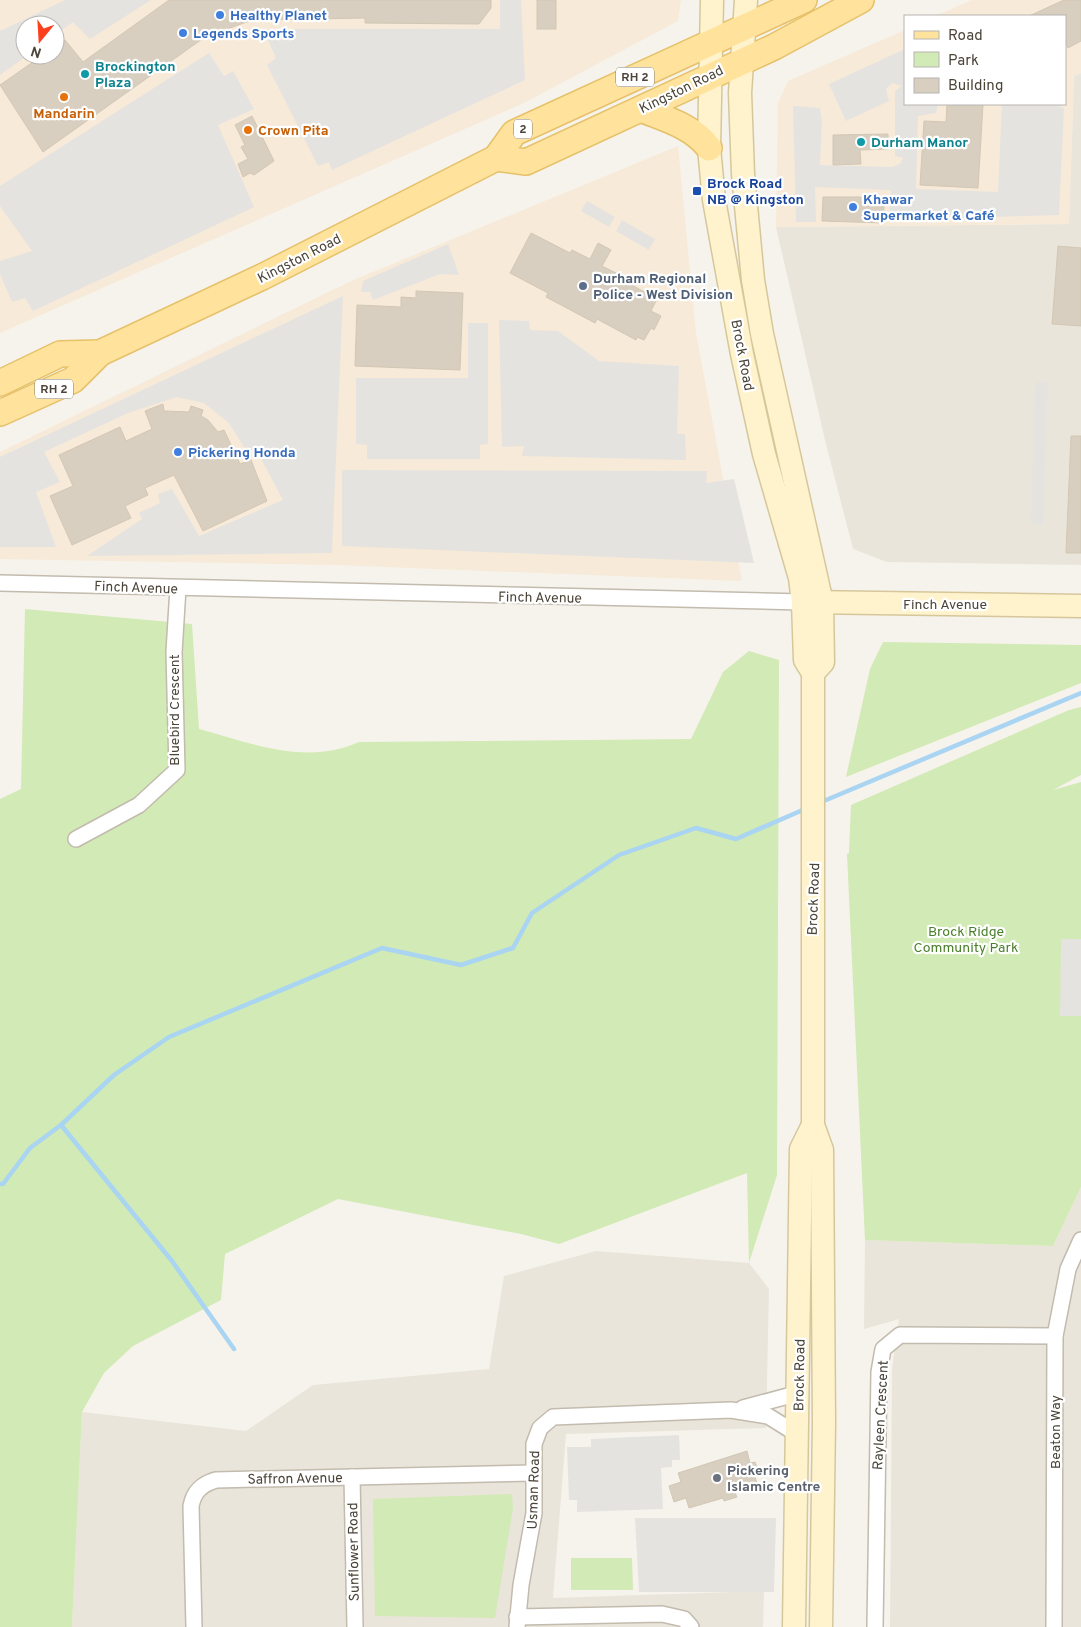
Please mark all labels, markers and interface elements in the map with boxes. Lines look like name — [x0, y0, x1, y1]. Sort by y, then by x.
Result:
place label: Healthy Planet — [230, 8, 327, 25]
marker: Healthy Planet — [214, 9, 226, 21]
north arrow — [15, 15, 65, 65]
legend — [904, 15, 1066, 105]
place label: Legends Sports — [193, 26, 294, 43]
marker: Legends Sports — [177, 27, 189, 39]
text: Road — [948, 27, 983, 46]
text: N — [29, 41, 44, 61]
text: Park — [948, 52, 979, 71]
place label: Brockington Plaza — [95, 59, 175, 92]
street label: Kingston Road — [637, 63, 727, 118]
marker: Brockington Plaza — [79, 68, 91, 80]
road number: RH 2 — [616, 68, 654, 86]
text: Building — [948, 77, 1003, 96]
marker: Mandarin — [58, 91, 70, 103]
place label: Mandarin — [33, 106, 95, 123]
road number: 2 — [514, 120, 532, 138]
place label: Crown Pita — [258, 123, 329, 140]
marker: Crown Pita — [242, 124, 254, 136]
place label: Durham Manor — [871, 135, 968, 152]
marker: Durham Manor — [855, 136, 867, 148]
place label: Brock Road NB @ Kingston — [707, 176, 804, 209]
marker: Brock Road NB @ Kingston — [691, 185, 703, 197]
place label: Khawar Supermarket & Café — [863, 192, 995, 225]
marker: Khawar Supermarket & Café — [847, 201, 859, 213]
street label: Kingston Road — [255, 231, 344, 288]
place label: Durham Regional Police - West Division — [593, 271, 733, 304]
marker: Durham Regional Police - West Division — [577, 280, 589, 292]
street label: Brock Road — [726, 318, 757, 392]
road number: RH 2 — [35, 379, 73, 398]
place label: Pickering Honda — [188, 445, 296, 462]
marker: Pickering Honda — [172, 446, 184, 458]
street label: Finch Avenue — [94, 579, 178, 598]
street label: Finch Avenue — [498, 589, 582, 608]
street label: Finch Avenue — [903, 597, 987, 614]
street label: Bluebird Crescent — [167, 654, 184, 766]
street label: Brock Road — [805, 863, 824, 936]
park label: Brock Ridge Community Park — [914, 924, 1018, 957]
street label: Brock Road — [791, 1339, 810, 1411]
street label: Rayleen Crescent — [870, 1360, 893, 1470]
street label: Beaton Way — [1048, 1395, 1065, 1469]
street label: Usman Road — [525, 1450, 544, 1530]
place label: Pickering Islamic Centre — [727, 1463, 821, 1496]
street label: Saffron Avenue — [247, 1470, 343, 1489]
marker: Pickering Islamic Centre — [711, 1472, 723, 1484]
street label: Sunflower Road — [345, 1502, 364, 1602]

